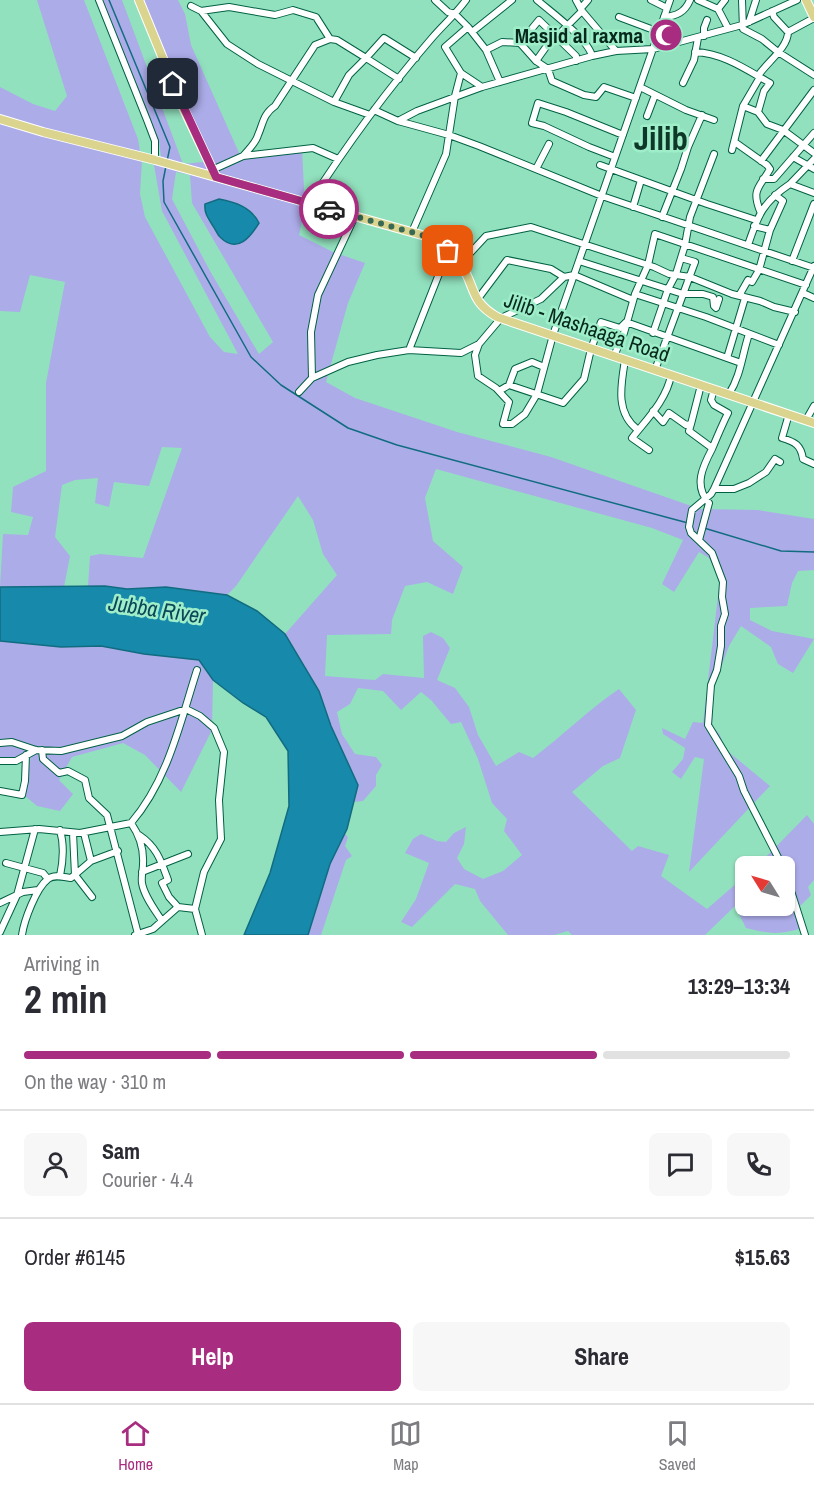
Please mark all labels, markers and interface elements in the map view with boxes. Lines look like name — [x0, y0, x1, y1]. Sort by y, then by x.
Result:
mosque icon: Masjid al raxma — [648, 17, 684, 53]
place label: Masjid al raxma — [515, 21, 643, 50]
pin — [147, 58, 198, 109]
icon: home — [156, 67, 189, 100]
district label: Jilib — [634, 116, 688, 160]
courier — [299, 179, 359, 239]
icon: car — [313, 193, 346, 226]
pin — [422, 225, 473, 276]
icon: bag — [431, 234, 464, 267]
street label: Jilib - Mashaaga Road — [500, 285, 674, 369]
water label: Jubba River — [106, 587, 208, 631]
north arrow — [735, 856, 795, 916]
map controls — [735, 856, 795, 916]
text: Arriving in — [24, 950, 100, 977]
text: 13:29–13:34 — [688, 971, 790, 1001]
text: 2 min — [24, 973, 108, 1025]
text: On the way · 310 m — [24, 1068, 166, 1095]
button: person — [24, 1133, 87, 1196]
button: chat — [649, 1133, 712, 1196]
button: phone — [727, 1133, 790, 1196]
text: Sam — [102, 1136, 140, 1166]
text: Courier · 4.4 — [102, 1166, 193, 1193]
text: Order #6145 — [24, 1242, 125, 1272]
text: $15.63 — [735, 1242, 790, 1272]
button: Help — [24, 1322, 401, 1391]
button: Share — [413, 1322, 790, 1391]
tab: Home — [118, 1417, 153, 1475]
tab: Map — [389, 1417, 422, 1475]
tab: Saved — [659, 1417, 696, 1475]

